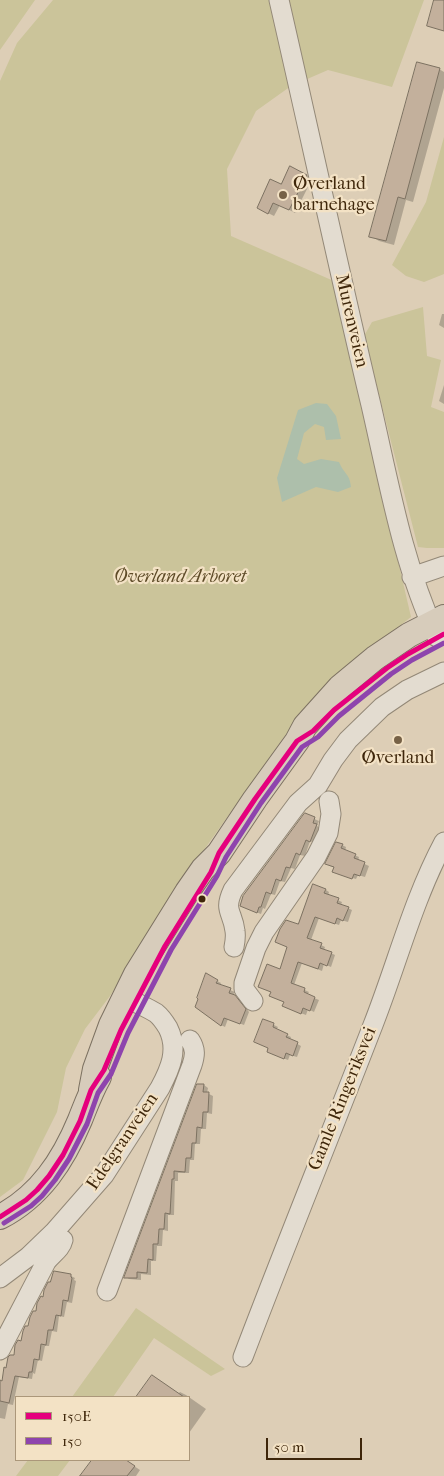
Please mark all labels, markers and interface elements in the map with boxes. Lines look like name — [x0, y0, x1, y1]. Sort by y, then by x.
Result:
place label: Øverland barnehage — [293, 174, 375, 216]
marker: Øverland barnehage — [277, 189, 289, 201]
street label: Murenveien — [330, 272, 372, 370]
park label: Øverland Arboret — [114, 567, 246, 589]
marker: Øverland — [392, 734, 404, 746]
place label: Øverland — [362, 748, 434, 770]
unlabelled marker — [197, 894, 207, 904]
street label: Gamle Ringeriksvei — [304, 1024, 382, 1174]
street label: Edelgranveien — [83, 1089, 163, 1195]
legend — [15, 1396, 190, 1461]
text: 150E — [62, 1407, 91, 1425]
scale bar — [269, 1428, 365, 1460]
text: 150 — [62, 1432, 82, 1450]
text: 50 m — [274, 1438, 304, 1456]

